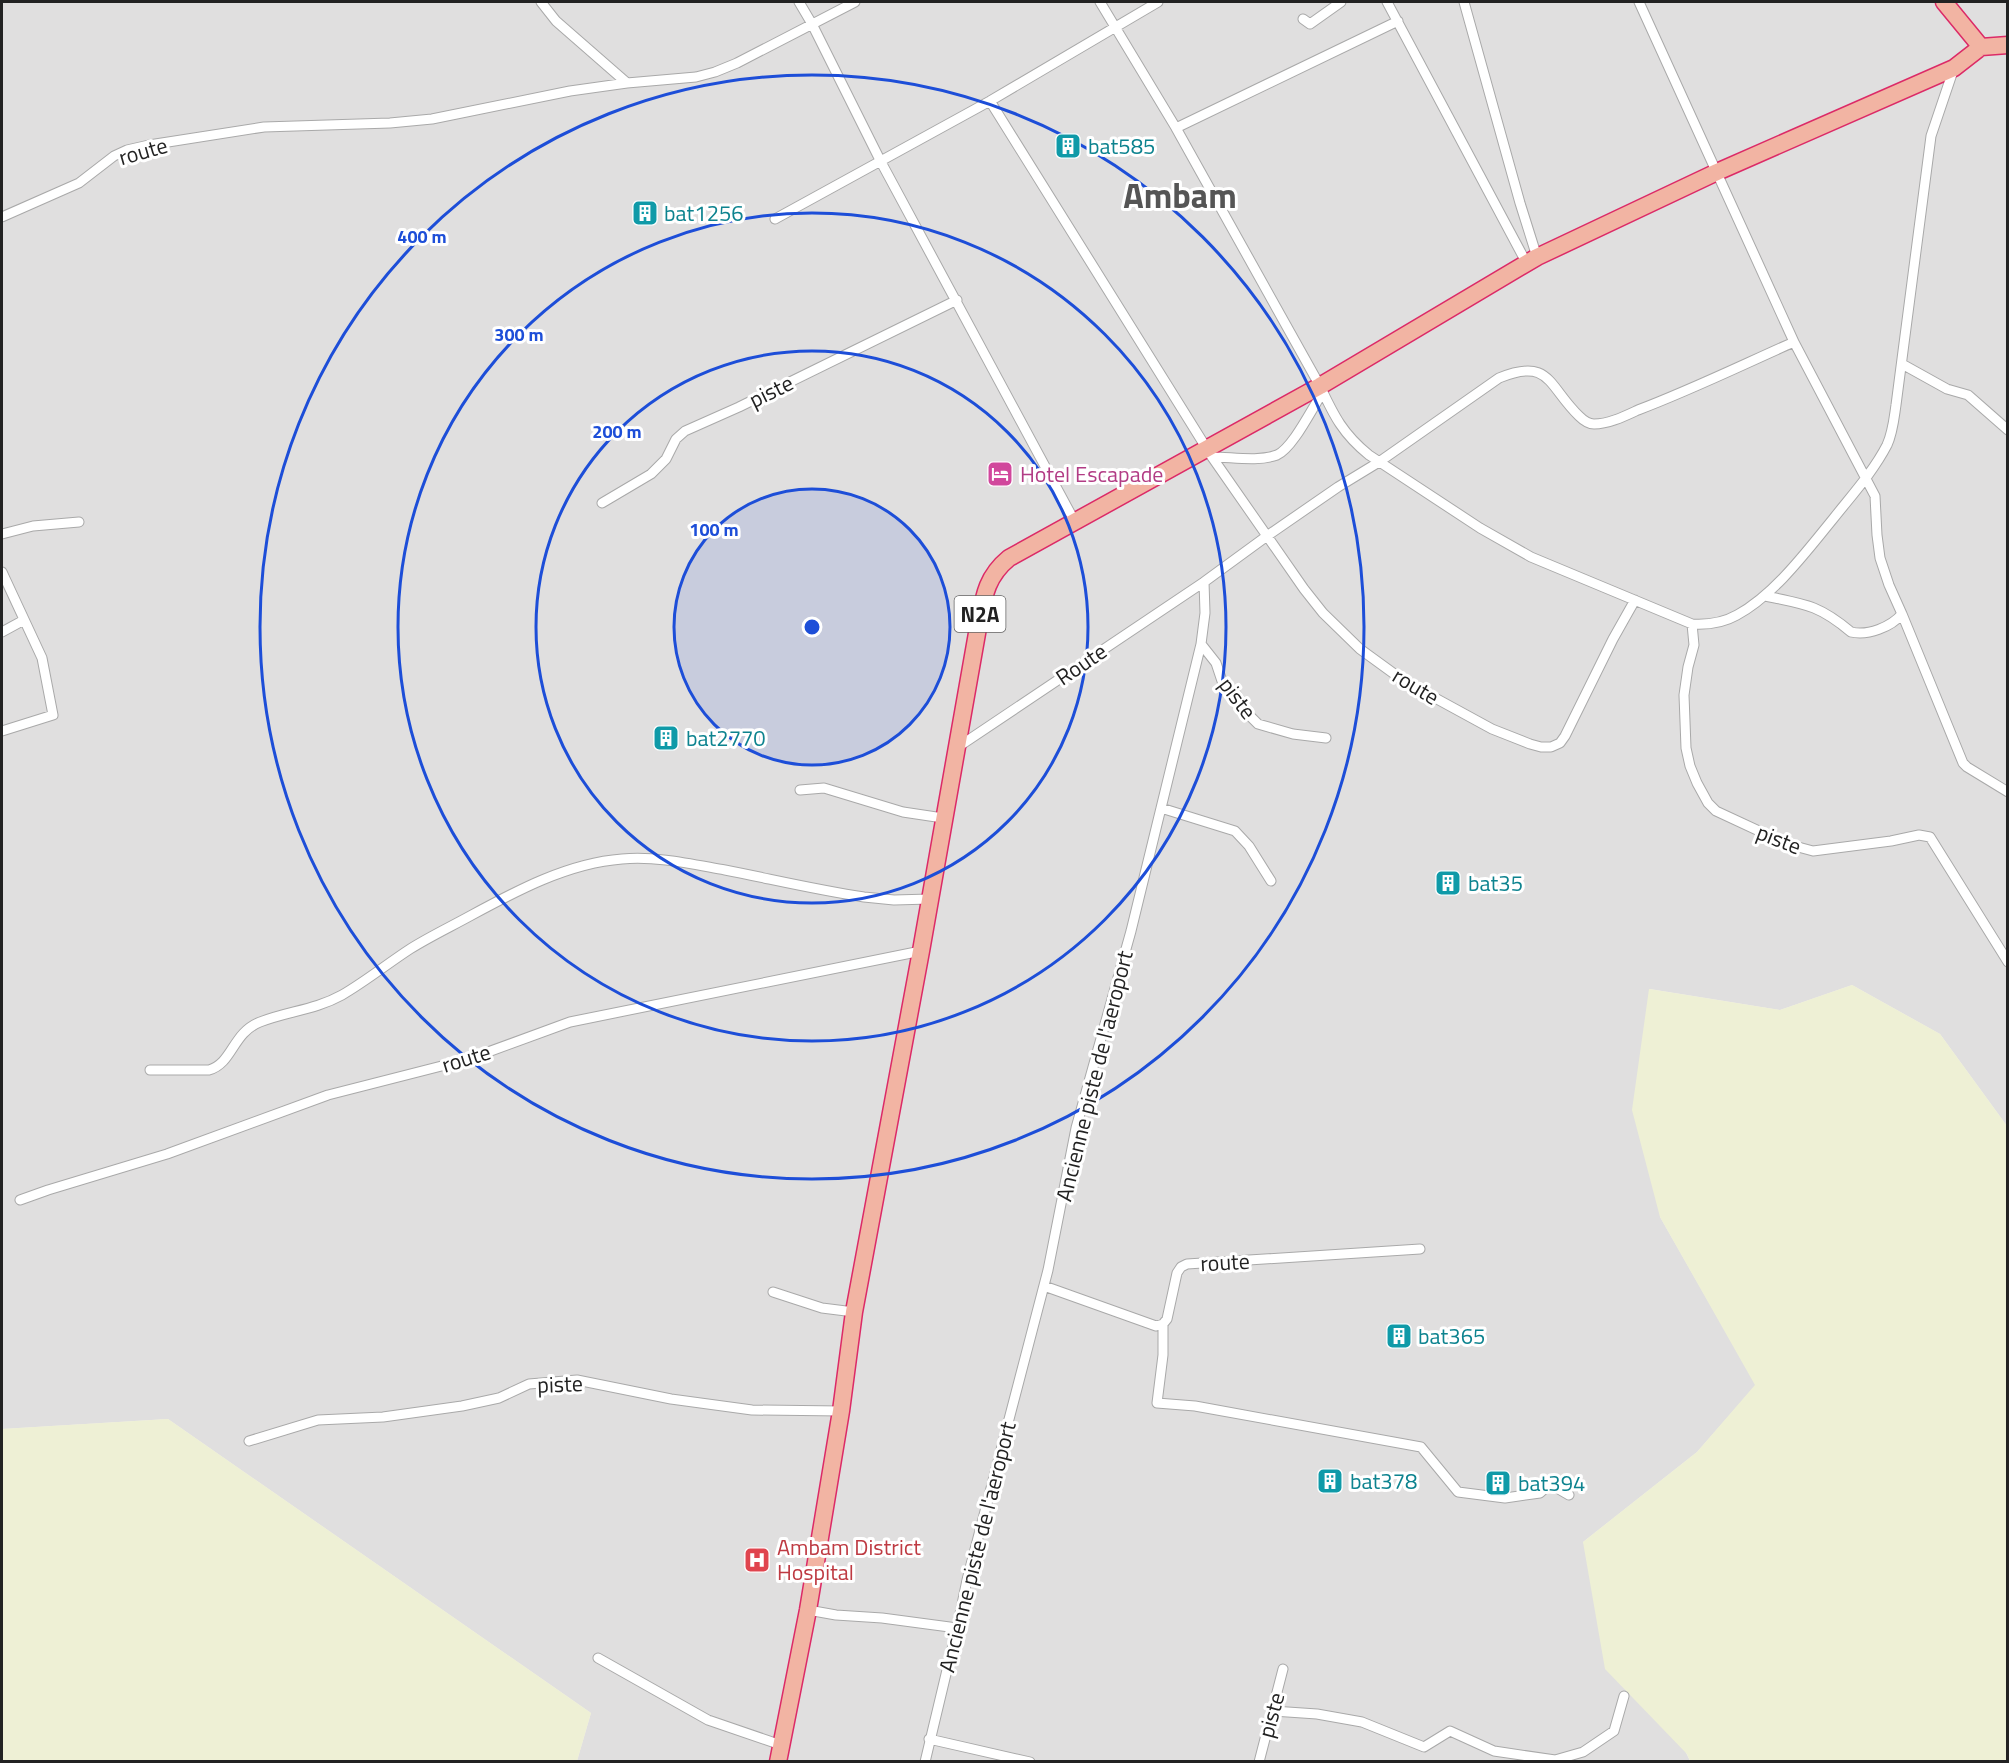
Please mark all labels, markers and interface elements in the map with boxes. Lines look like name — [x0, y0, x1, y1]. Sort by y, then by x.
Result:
street label: route — [115, 128, 171, 174]
place label: bat585 — [1088, 129, 1155, 163]
building icon: bat585 — [1053, 131, 1083, 161]
district label: Ambam — [1123, 169, 1237, 221]
place label: bat1256 — [664, 196, 744, 230]
building icon: bat1256 — [630, 198, 660, 228]
text: 400 m — [397, 223, 447, 250]
text: 300 m — [494, 321, 544, 348]
street label: piste — [743, 366, 799, 416]
text: 200 m — [592, 418, 642, 445]
place label: Hotel Escapade — [1020, 457, 1163, 491]
hotel icon: Hotel Escapade — [985, 459, 1015, 489]
text: 100 m — [689, 516, 739, 543]
road number: N2A — [954, 596, 1006, 632]
centre of rings — [802, 617, 822, 637]
street label: Route — [1048, 634, 1114, 694]
street label: route — [1386, 659, 1446, 713]
street label: piste — [1211, 670, 1265, 726]
place label: bat2770 — [686, 721, 766, 755]
building icon: bat2770 — [651, 723, 681, 753]
street label: piste — [1752, 815, 1806, 863]
place label: bat35 — [1468, 866, 1523, 900]
building icon: bat35 — [1433, 868, 1463, 898]
street label: Ancienne piste de l'aeroport — [1046, 947, 1142, 1205]
street label: route — [437, 1035, 495, 1081]
street label: route — [1199, 1244, 1251, 1280]
place label: bat365 — [1418, 1319, 1485, 1353]
building icon: bat365 — [1384, 1321, 1414, 1351]
street label: piste — [537, 1366, 583, 1402]
street label: Ancienne piste de l'aeroport — [929, 1418, 1025, 1676]
place label: bat378 — [1350, 1464, 1417, 1498]
building icon: bat378 — [1315, 1466, 1345, 1496]
place label: bat394 — [1518, 1466, 1585, 1500]
building icon: bat394 — [1483, 1468, 1513, 1498]
place label: Ambam District Hospital — [777, 1530, 921, 1589]
hospital icon: Ambam District Hospital — [742, 1545, 772, 1575]
street label: piste — [1249, 1689, 1293, 1741]

